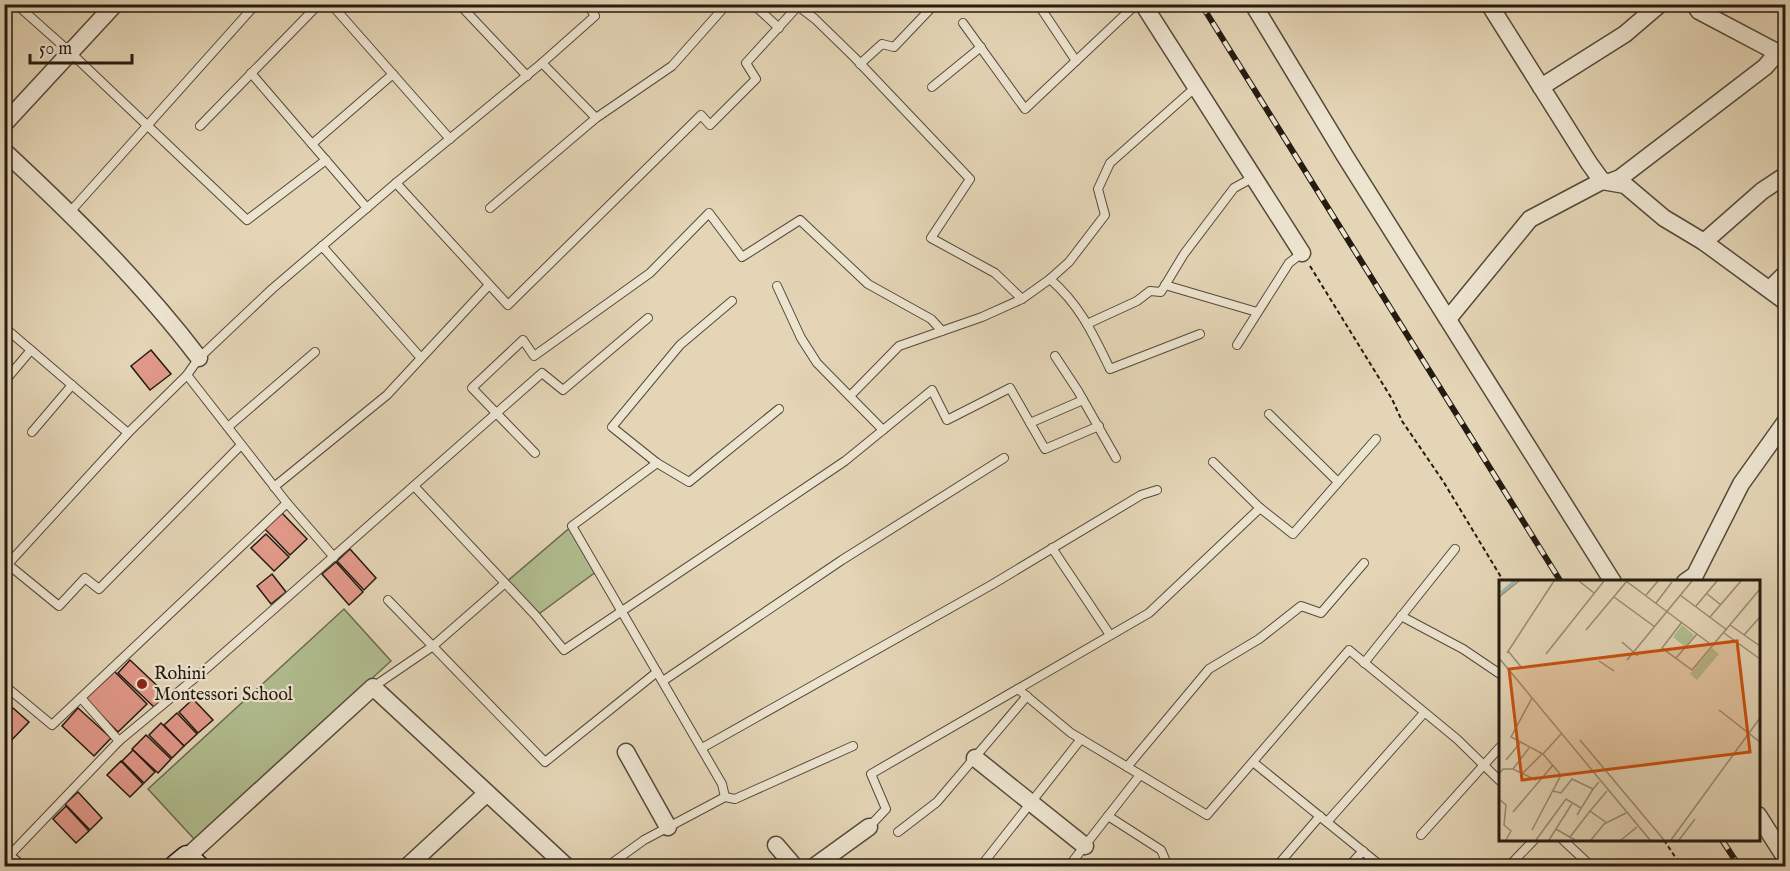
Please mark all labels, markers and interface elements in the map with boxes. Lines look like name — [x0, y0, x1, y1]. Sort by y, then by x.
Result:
scale bar — [30, 27, 132, 65]
text: 50 m — [39, 38, 72, 61]
inset map — [1499, 580, 1760, 841]
place label: Rohini Montessori School — [154, 663, 293, 707]
marker: Rohini Montessori School — [135, 677, 149, 691]

